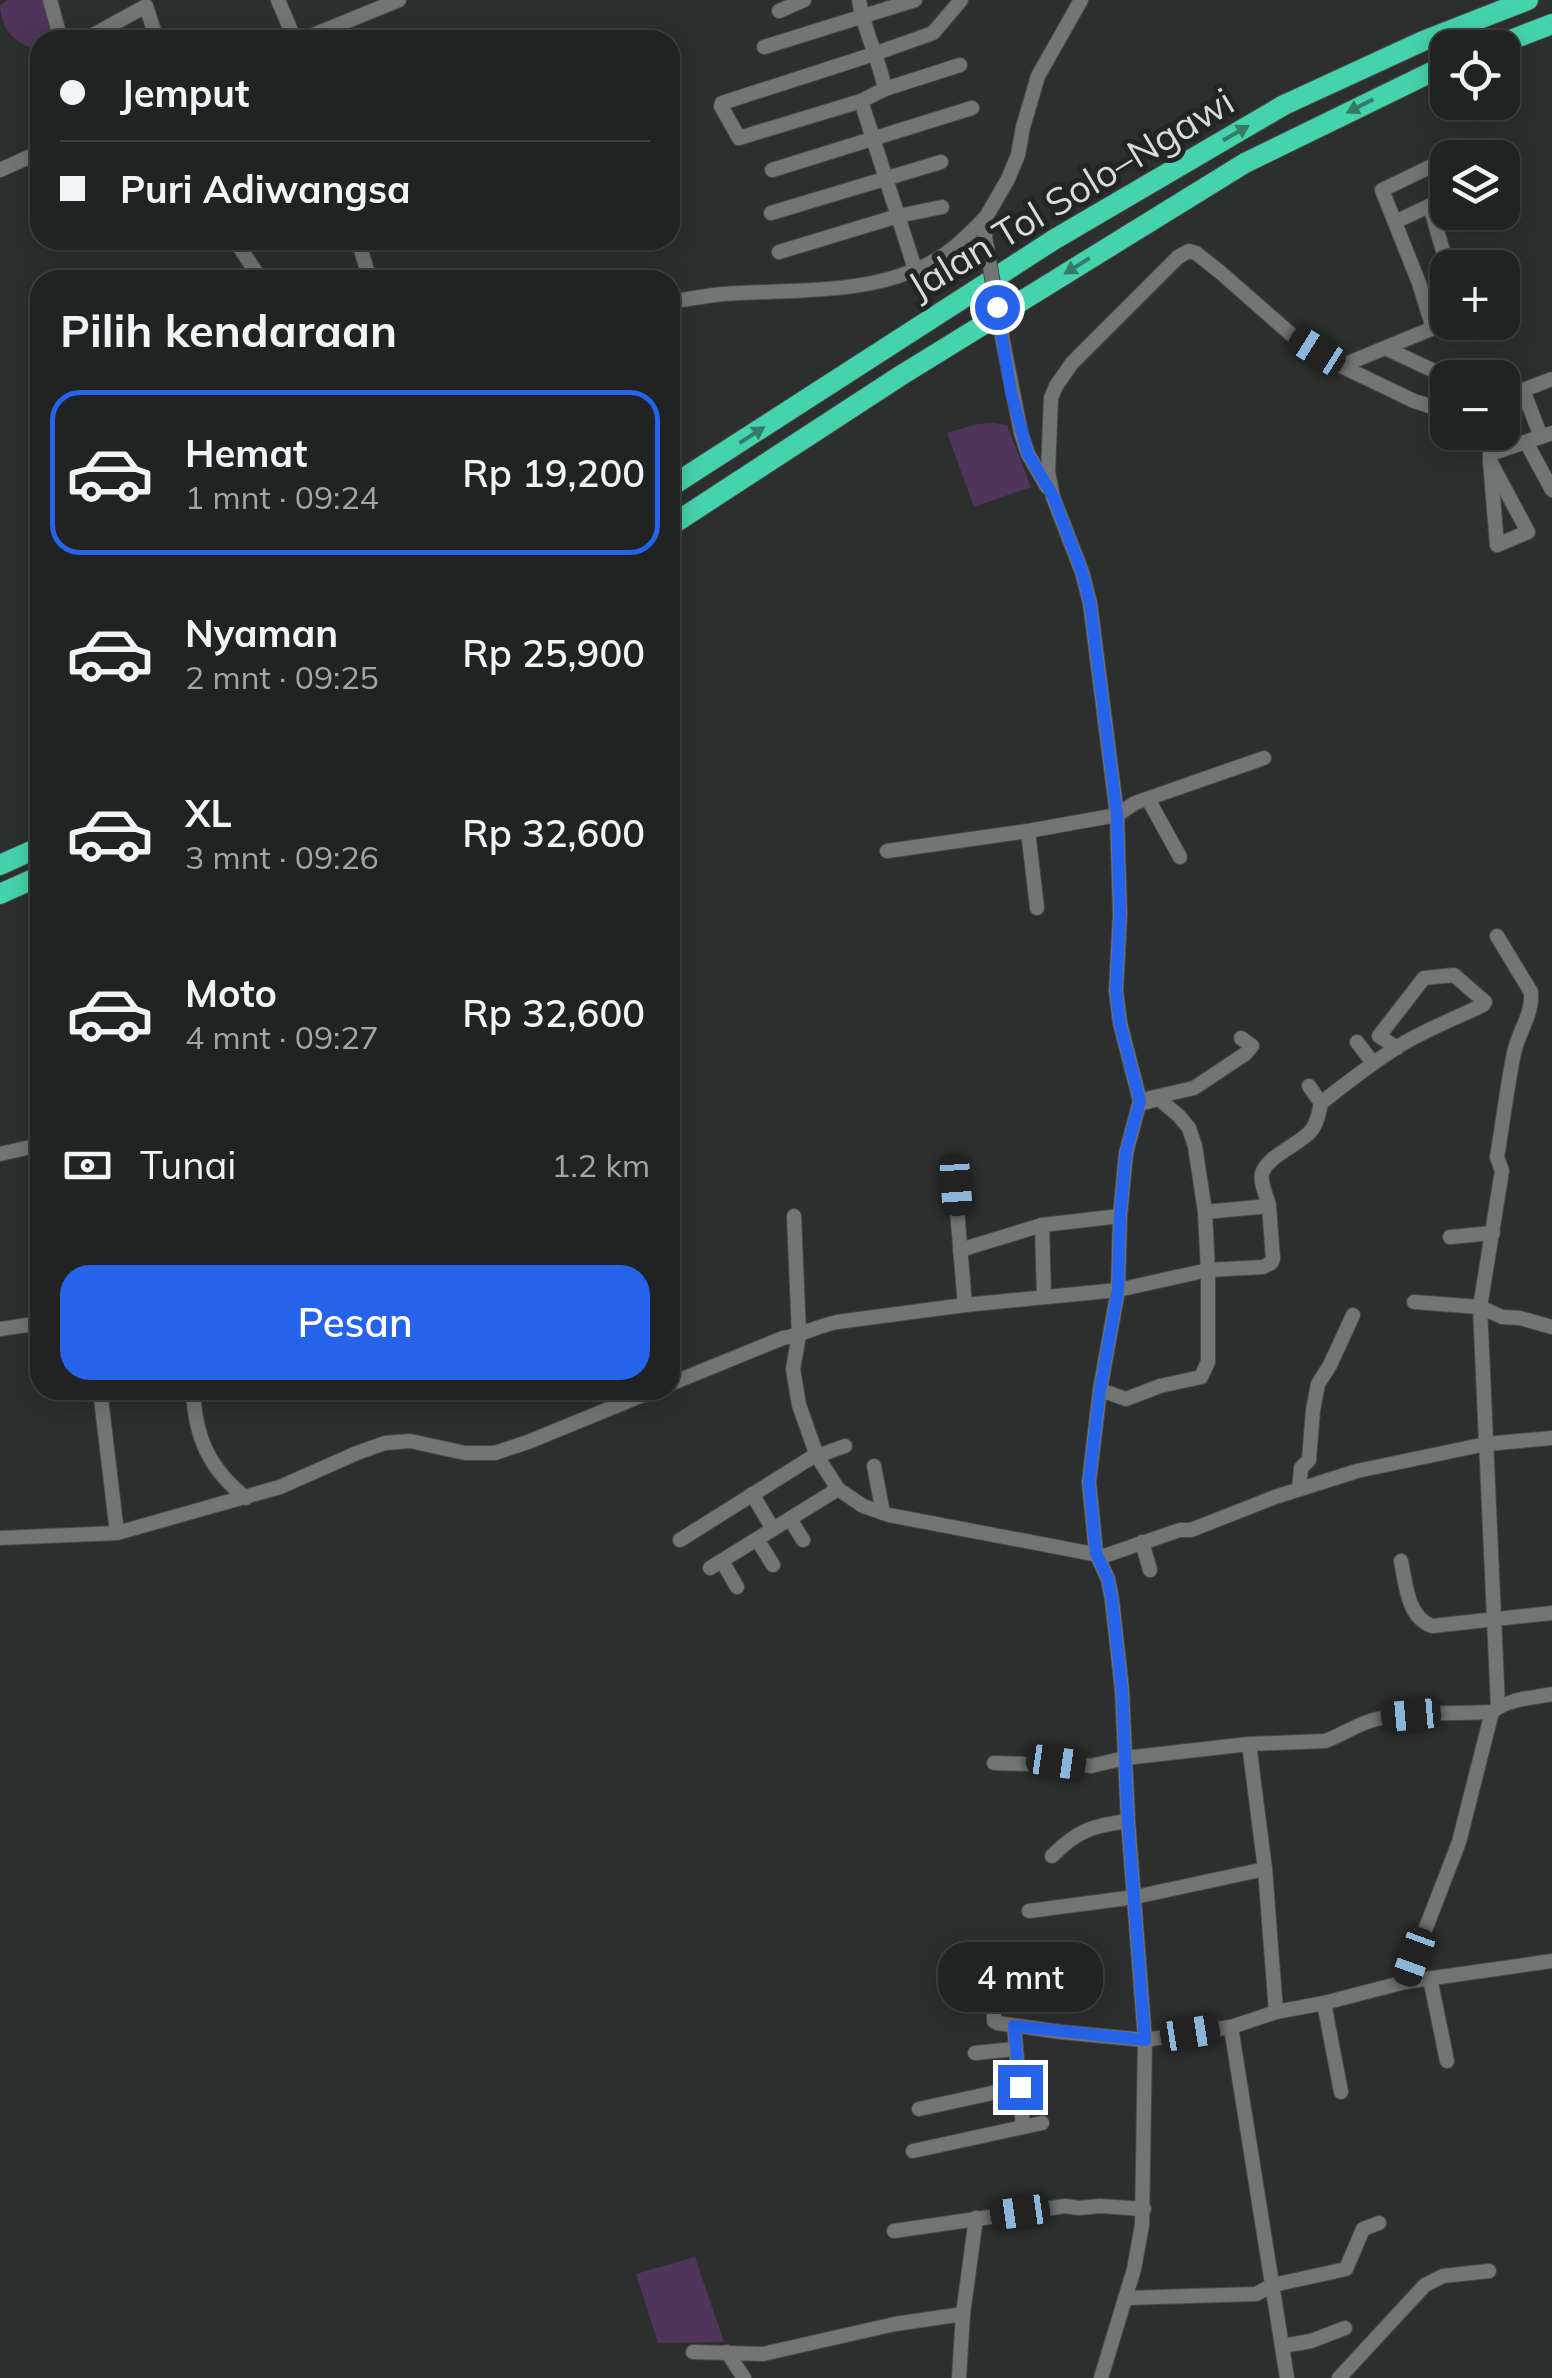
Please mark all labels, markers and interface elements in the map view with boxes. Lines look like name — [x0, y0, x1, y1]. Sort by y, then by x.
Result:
map controls — [1430, 30, 1520, 450]
button: locate — [1430, 30, 1520, 120]
text: Jemput — [120, 69, 249, 117]
street label: Jalan Tol Solo–Ngawi — [899, 77, 1242, 309]
one-way arrow — [1345, 97, 1374, 114]
one-way arrow — [1222, 125, 1250, 143]
button: layers — [1430, 140, 1520, 230]
text: Puri Adiwangsa — [120, 165, 411, 213]
button: + — [1430, 250, 1520, 340]
one-way arrow — [1063, 257, 1091, 274]
route start — [975, 285, 1020, 330]
text: Pilih kendaraan — [60, 302, 397, 358]
car — [1284, 322, 1350, 380]
button: − — [1430, 360, 1520, 450]
one-way arrow — [738, 426, 766, 444]
icon: car — [65, 428, 155, 518]
text: Hemat — [185, 429, 307, 477]
text: Rp 19,200 — [462, 449, 645, 497]
text: 1 mnt · 09:24 — [185, 477, 379, 517]
icon: car — [65, 608, 155, 698]
text: Nyaman — [185, 609, 338, 657]
text: Rp 25,900 — [462, 629, 645, 677]
text: 2 mnt · 09:25 — [185, 657, 379, 697]
icon: car — [65, 788, 155, 878]
text: XL — [185, 789, 232, 837]
text: Rp 32,600 — [462, 809, 645, 857]
text: 3 mnt · 09:26 — [185, 837, 379, 877]
icon: car — [65, 968, 155, 1058]
text: Moto — [185, 969, 277, 1017]
text: Rp 32,600 — [462, 989, 645, 1037]
text: 4 mnt · 09:27 — [185, 1017, 379, 1057]
icon: cash — [60, 1138, 115, 1193]
text: Tunai — [140, 1141, 236, 1189]
text: 1.2 km — [551, 1145, 650, 1185]
car — [939, 1155, 973, 1217]
button: Pesan — [60, 1265, 650, 1380]
car — [1380, 1697, 1442, 1733]
car — [1024, 1743, 1088, 1781]
car — [1390, 1924, 1438, 1990]
callout: 4 mnt — [938, 1942, 1102, 2012]
text: 4 mnt — [977, 1957, 1064, 1997]
car — [1158, 2013, 1222, 2053]
route end — [998, 2065, 1043, 2110]
car — [988, 2193, 1052, 2231]

